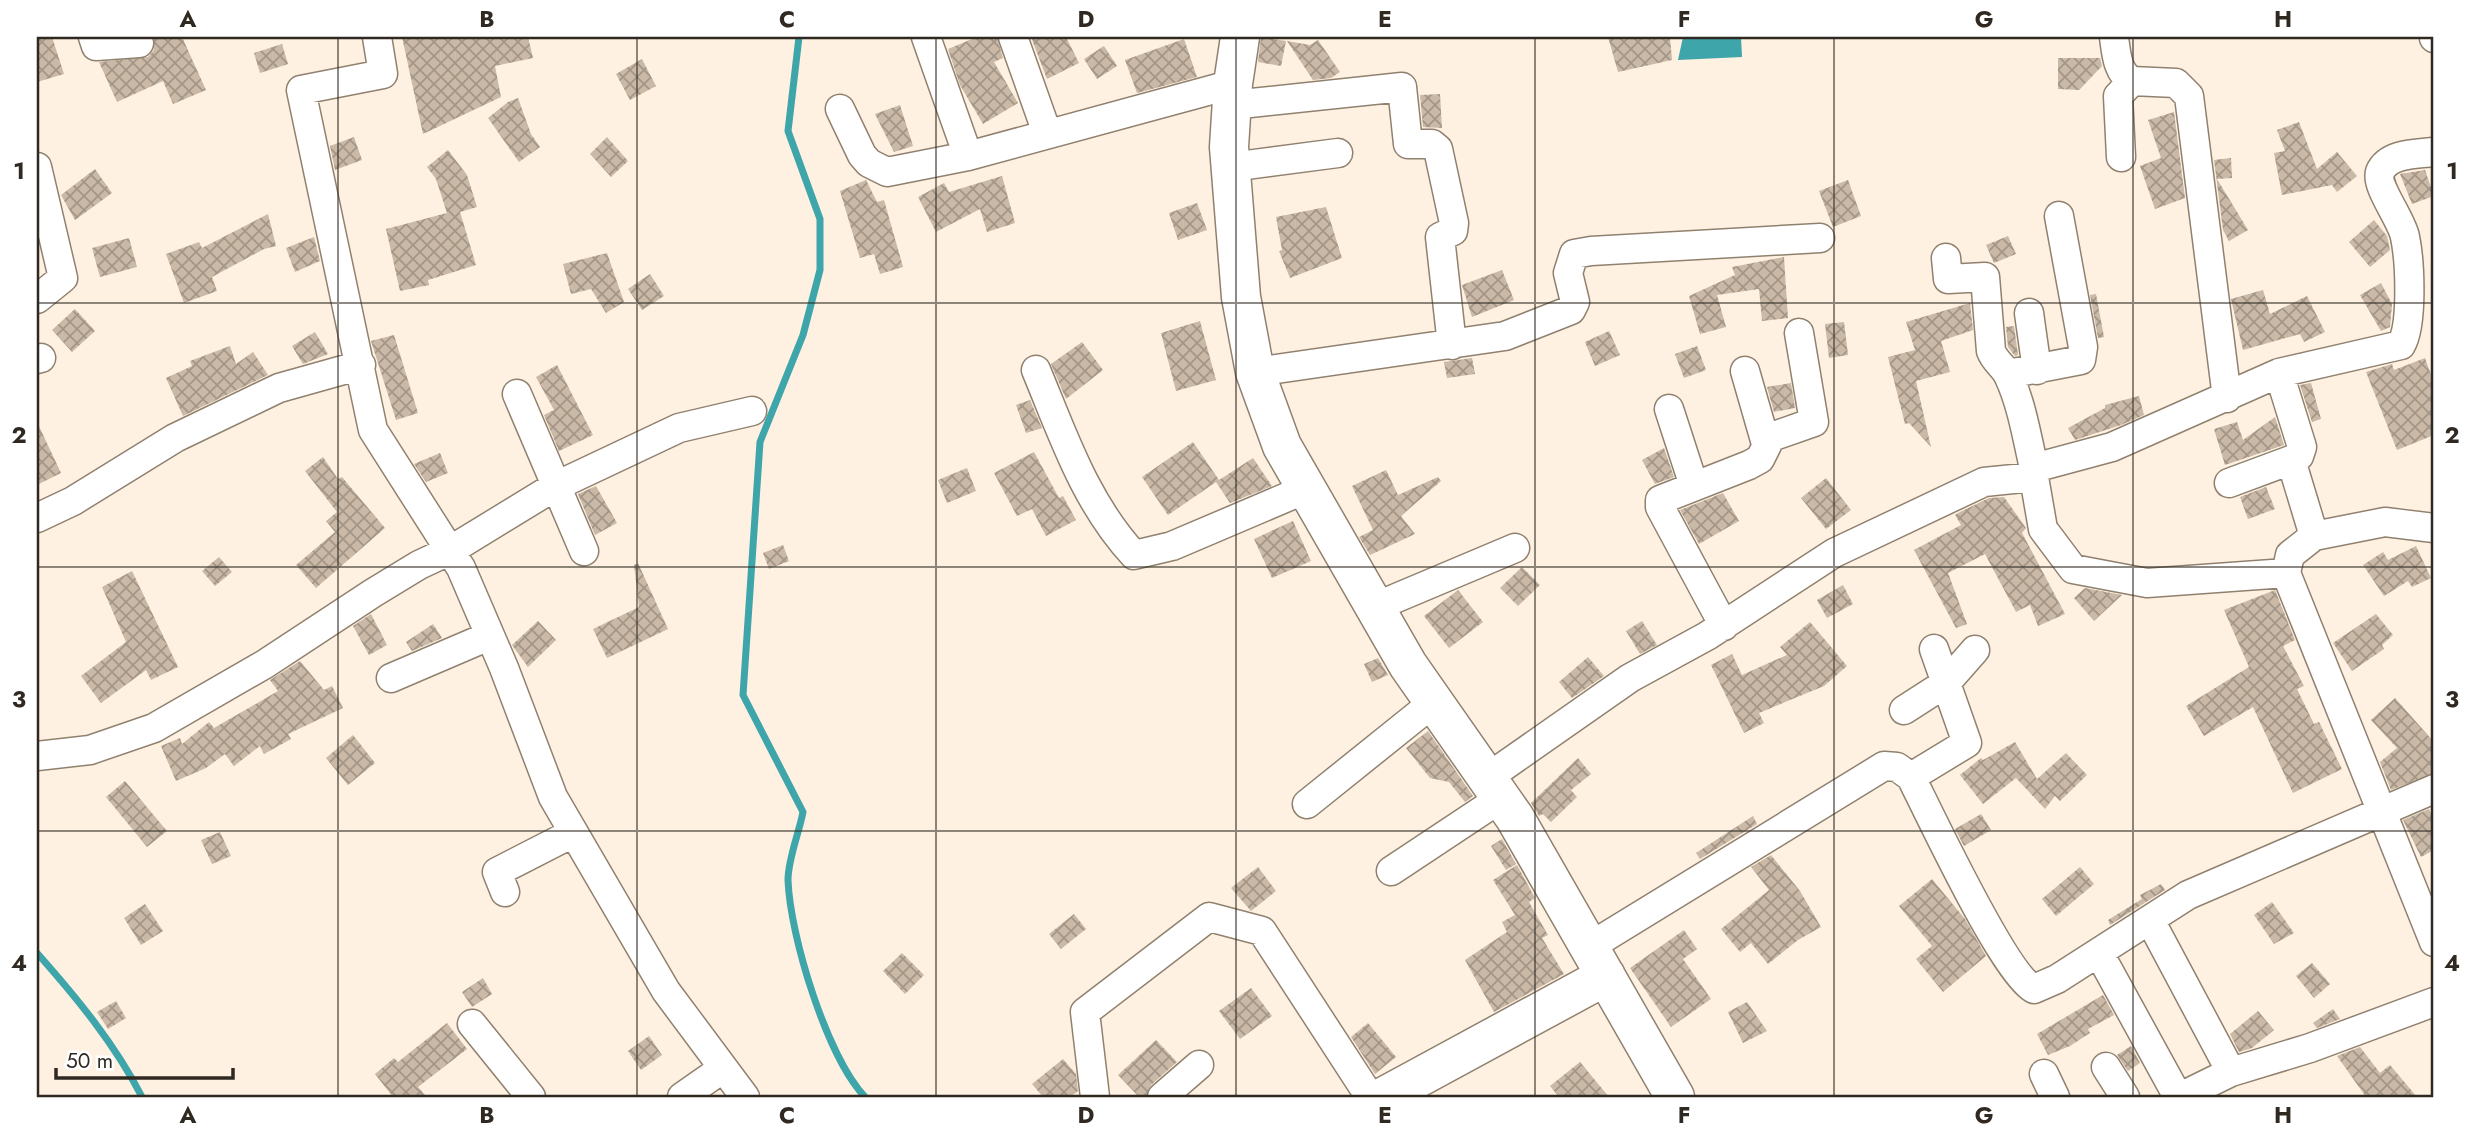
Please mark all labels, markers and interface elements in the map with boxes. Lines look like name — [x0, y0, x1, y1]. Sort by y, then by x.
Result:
text: A — [179, 2, 197, 36]
text: B — [479, 2, 495, 36]
text: C — [779, 2, 795, 36]
text: D — [1078, 2, 1095, 36]
text: E — [1378, 2, 1392, 36]
text: F — [1678, 2, 1690, 36]
text: G — [1975, 2, 1993, 36]
text: H — [2274, 2, 2292, 36]
text: 1 — [13, 154, 25, 188]
text: 1 — [2446, 154, 2458, 188]
text: 2 — [11, 418, 27, 452]
text: 2 — [2444, 418, 2460, 452]
text: 3 — [12, 682, 26, 716]
text: 3 — [2445, 682, 2459, 716]
text: 4 — [11, 946, 27, 980]
text: 4 — [2444, 946, 2460, 980]
scale bar — [56, 1036, 233, 1080]
text: 50 m — [66, 1046, 113, 1076]
text: A — [179, 1098, 197, 1132]
text: B — [479, 1098, 495, 1132]
text: C — [779, 1098, 795, 1132]
text: D — [1078, 1098, 1095, 1132]
text: E — [1378, 1098, 1392, 1132]
text: F — [1678, 1098, 1690, 1132]
text: G — [1975, 1098, 1993, 1132]
text: H — [2274, 1098, 2292, 1132]

